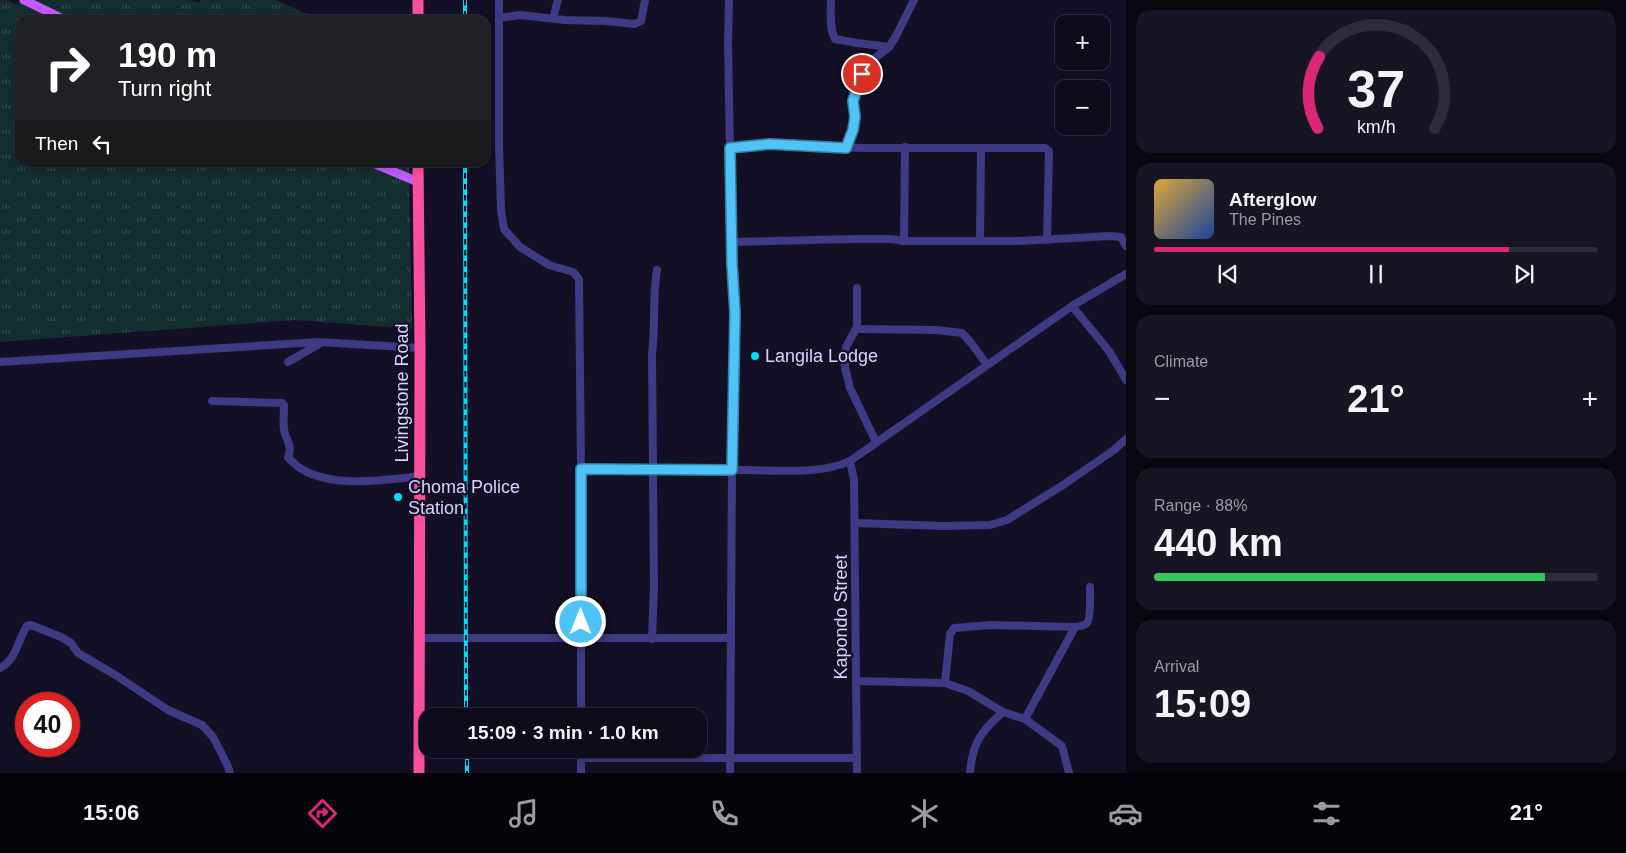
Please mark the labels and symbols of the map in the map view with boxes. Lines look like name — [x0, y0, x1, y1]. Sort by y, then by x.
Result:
pin — [841, 53, 883, 95]
street label: Livingstone Road — [392, 323, 412, 463]
place label: Langila Lodge — [765, 346, 878, 366]
marker: Langila Lodge — [749, 350, 761, 362]
place label: Choma Police Station — [408, 477, 520, 518]
marker: Choma Police Station — [392, 491, 404, 503]
street label: Kapondo Street — [831, 554, 851, 680]
position arrow — [554, 595, 606, 647]
speed limit sign: 40 — [15, 692, 80, 757]

